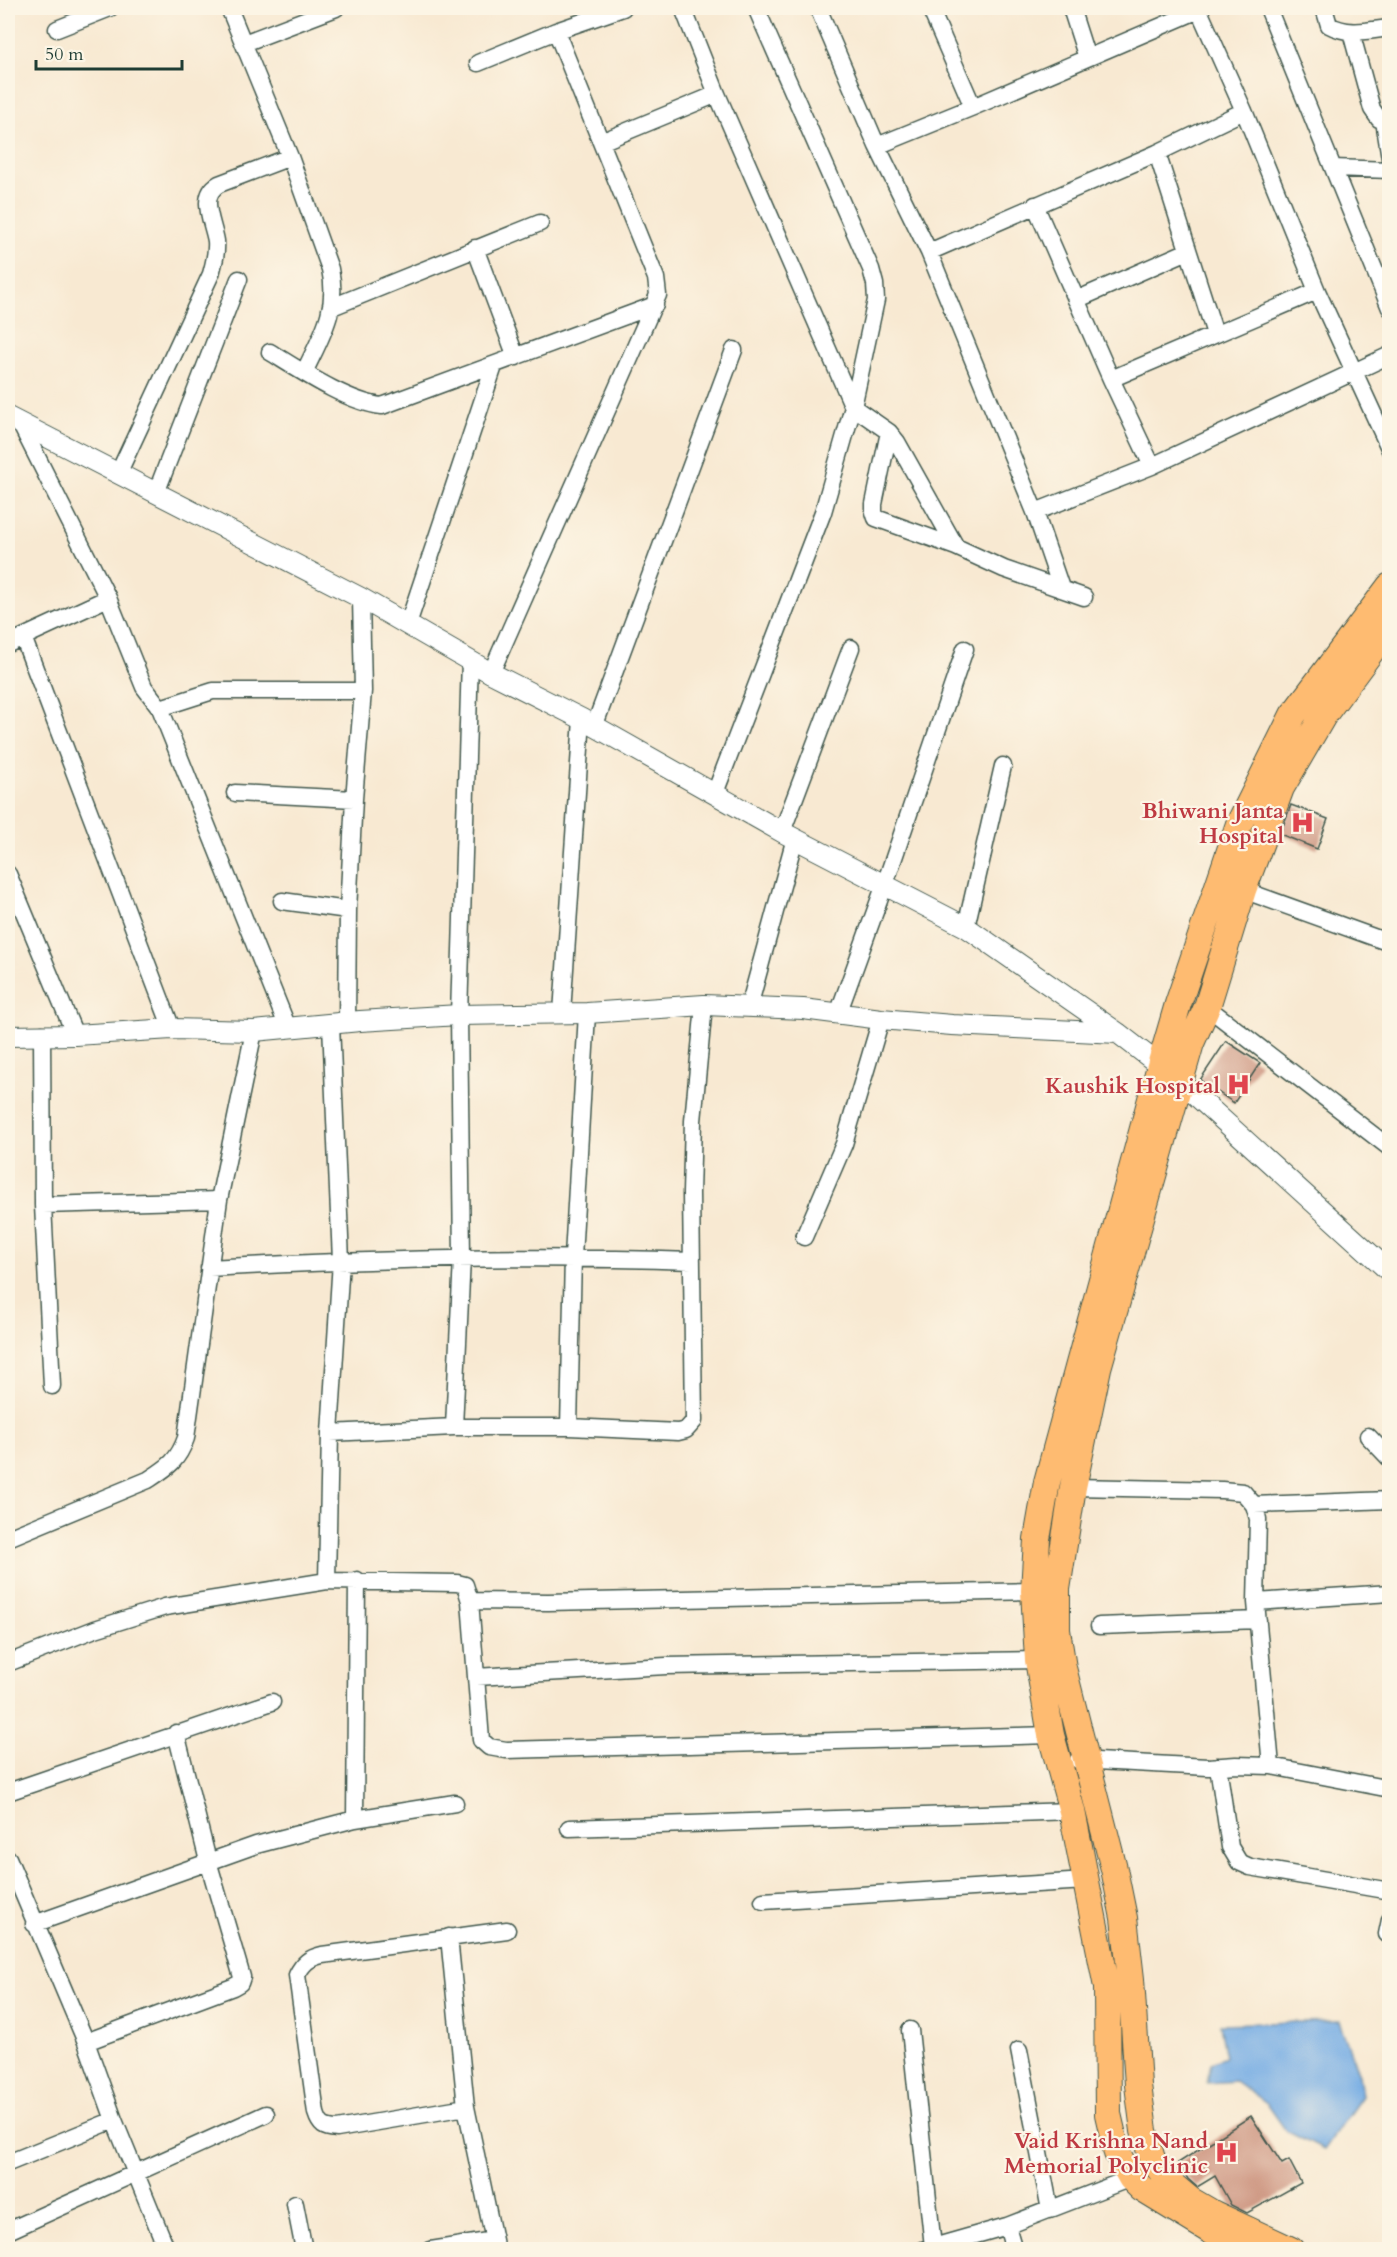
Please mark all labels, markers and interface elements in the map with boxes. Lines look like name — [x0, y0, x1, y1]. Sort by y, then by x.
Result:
scale bar — [36, 33, 182, 71]
text: 50 m — [45, 42, 84, 67]
place label: Bhiwani Janta Hospital — [1142, 796, 1285, 851]
hospital icon: Bhiwani Janta Hospital — [1289, 810, 1315, 836]
place label: Kaushik Hospital — [1045, 1071, 1221, 1101]
hospital icon: Kaushik Hospital — [1225, 1072, 1251, 1098]
place label: Vaid Krishna Nand Memorial Polyclinic — [1004, 2126, 1208, 2181]
hospital icon: Vaid Krishna Nand Memorial Polyclinic — [1213, 2140, 1239, 2166]

